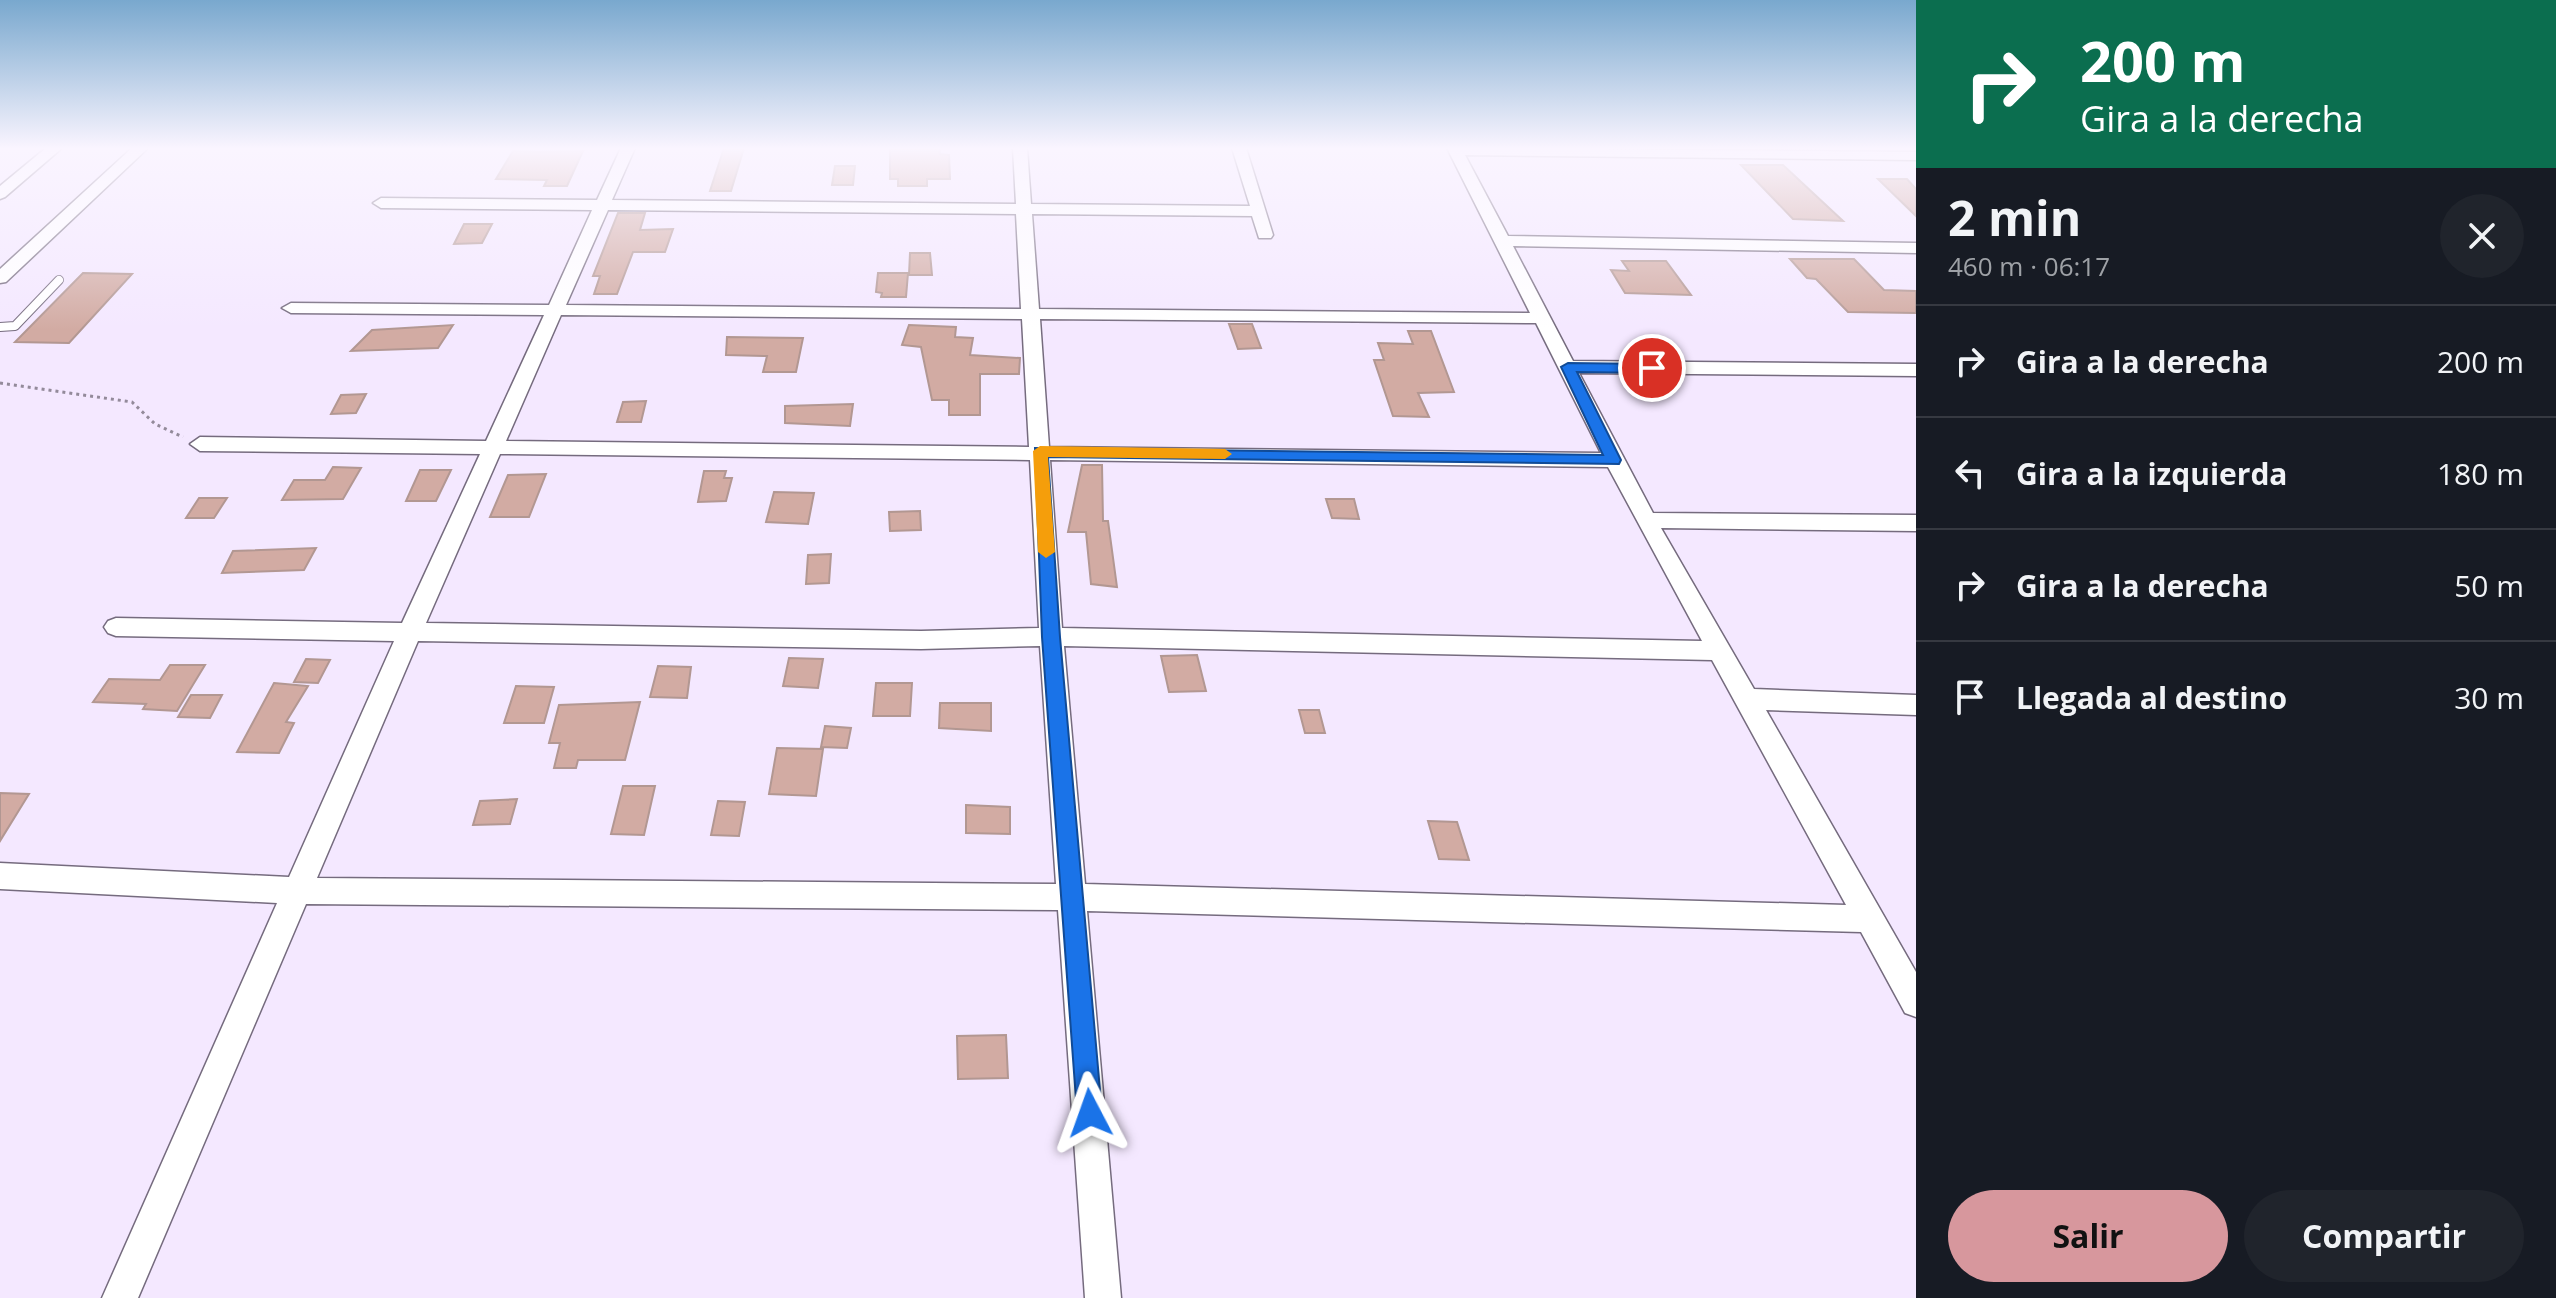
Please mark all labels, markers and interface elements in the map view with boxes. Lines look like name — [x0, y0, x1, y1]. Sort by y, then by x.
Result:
text: 200 m — [2080, 22, 2246, 98]
icon: right — [1948, 32, 2052, 136]
text: Gira a la derecha — [2080, 94, 2364, 143]
text: 2 min — [1948, 185, 2081, 250]
button: close — [2440, 194, 2524, 278]
text: 460 m · 06:17 — [1948, 248, 2110, 284]
pin — [1618, 334, 1686, 402]
icon: right — [1948, 339, 1992, 383]
text: Gira a la derecha — [2016, 341, 2269, 382]
text: 200 m — [2437, 341, 2524, 382]
icon: arrive — [1630, 346, 1674, 390]
icon: left — [1948, 451, 1992, 495]
text: Gira a la izquierda — [2016, 453, 2288, 494]
text: 180 m — [2437, 453, 2524, 494]
icon: right — [1948, 563, 1992, 607]
text: Gira a la derecha — [2016, 565, 2269, 606]
text: 50 m — [2454, 565, 2524, 606]
icon: arrive — [1948, 675, 1992, 719]
text: Llegada al destino — [2016, 677, 2287, 718]
text: 30 m — [2454, 677, 2524, 718]
position arrow — [1048, 1071, 1132, 1155]
button: Salir — [1948, 1190, 2228, 1282]
button: Compartir — [2244, 1190, 2524, 1282]

